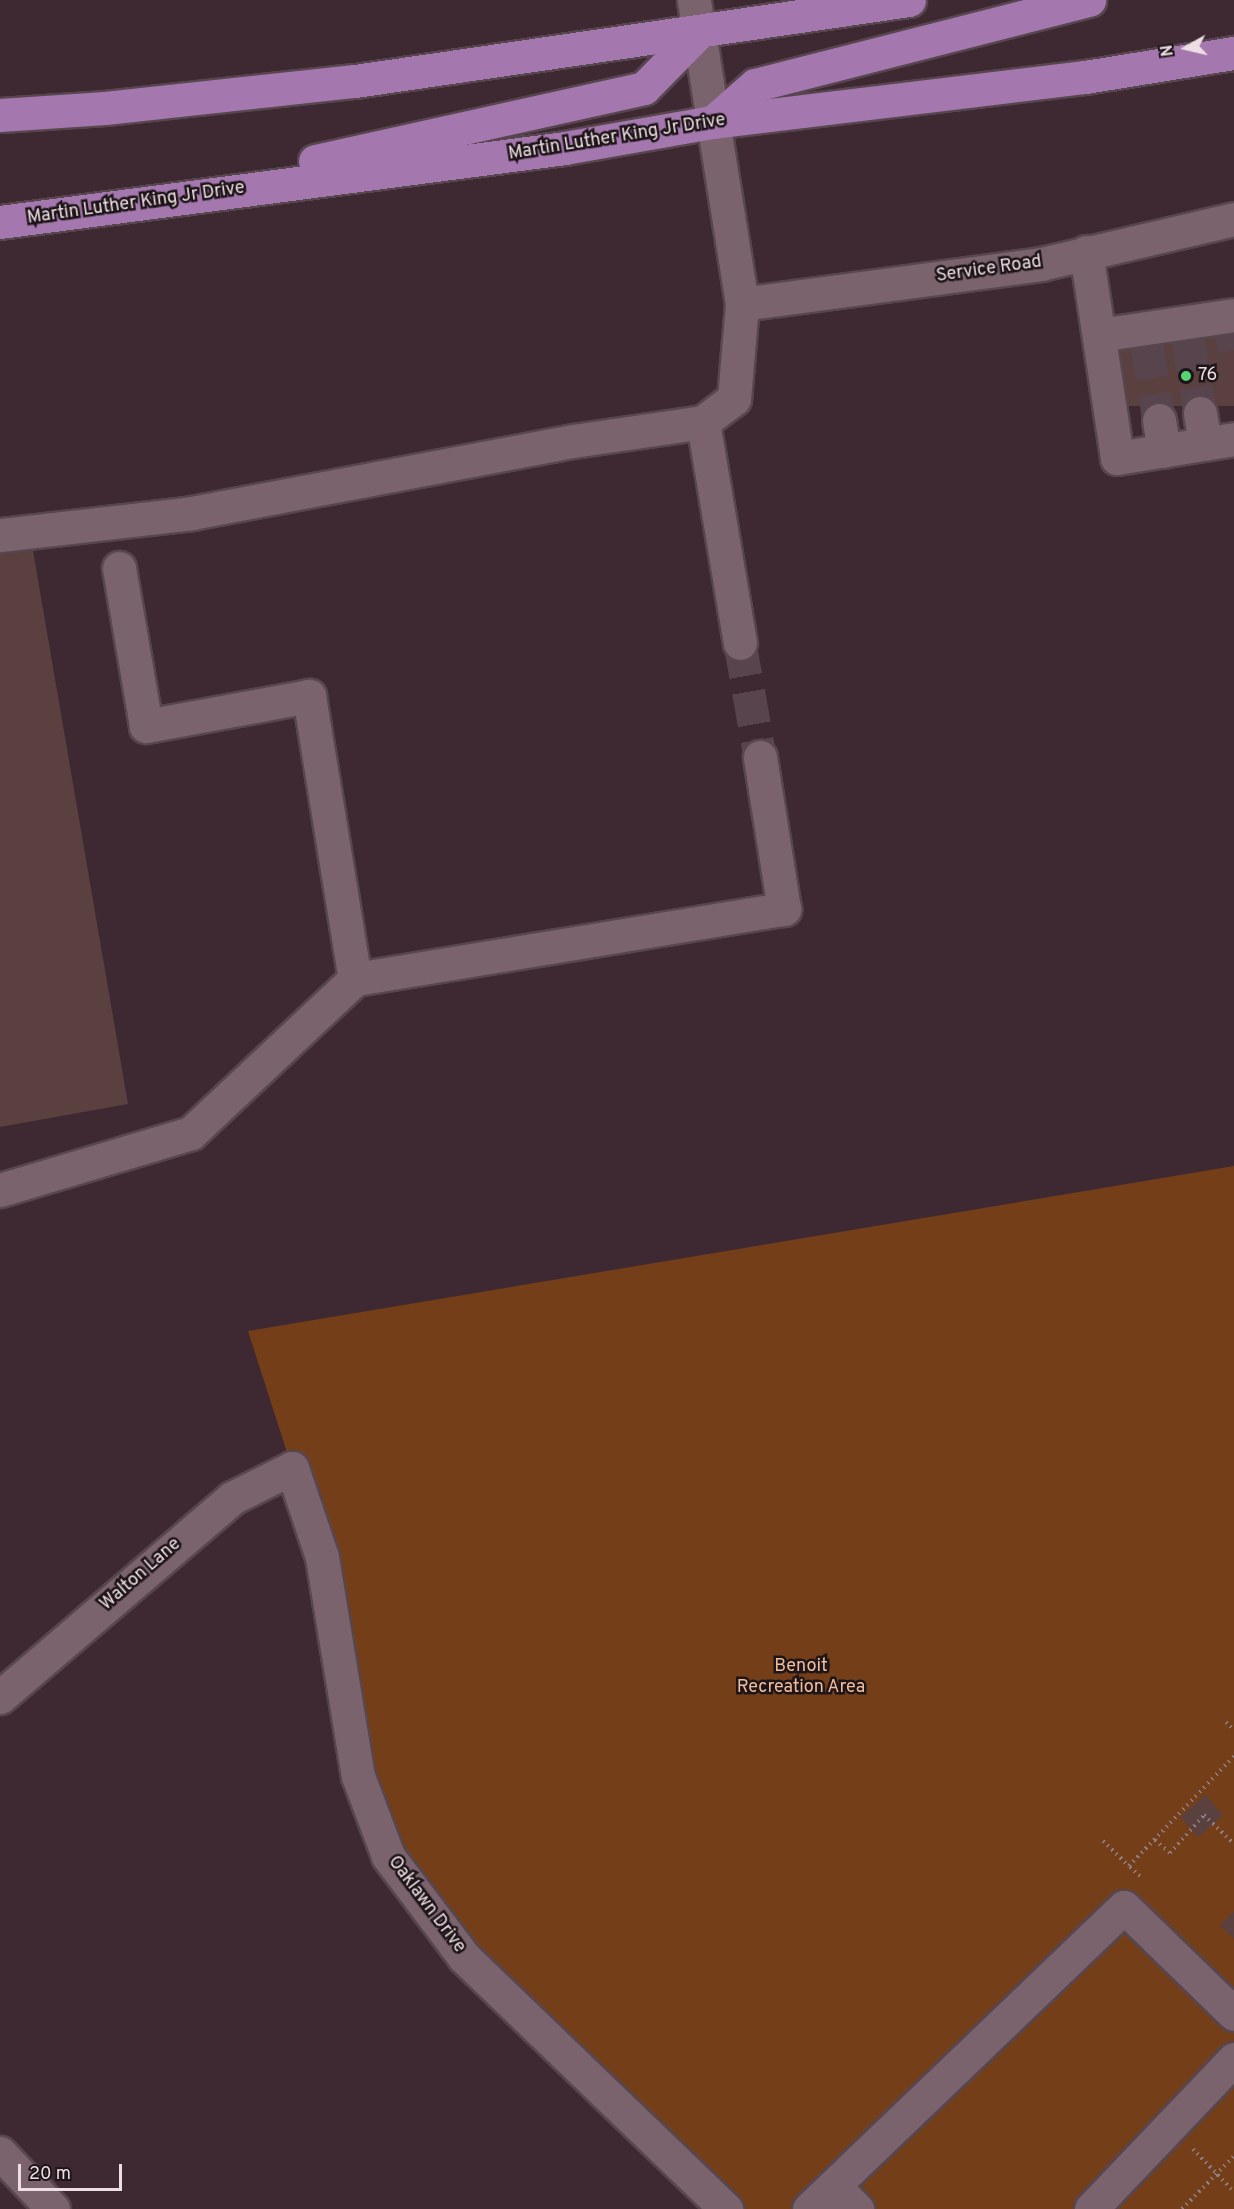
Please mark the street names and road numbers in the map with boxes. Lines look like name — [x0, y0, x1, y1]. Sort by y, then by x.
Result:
street label: Martin Luther King Jr Drive — [507, 110, 727, 166]
street label: Martin Luther King Jr Drive — [26, 178, 246, 230]
street label: Service Road — [935, 252, 1043, 288]
street label: Walton Lane — [96, 1534, 186, 1616]
street label: Oaklawn Drive — [383, 1852, 469, 1958]

